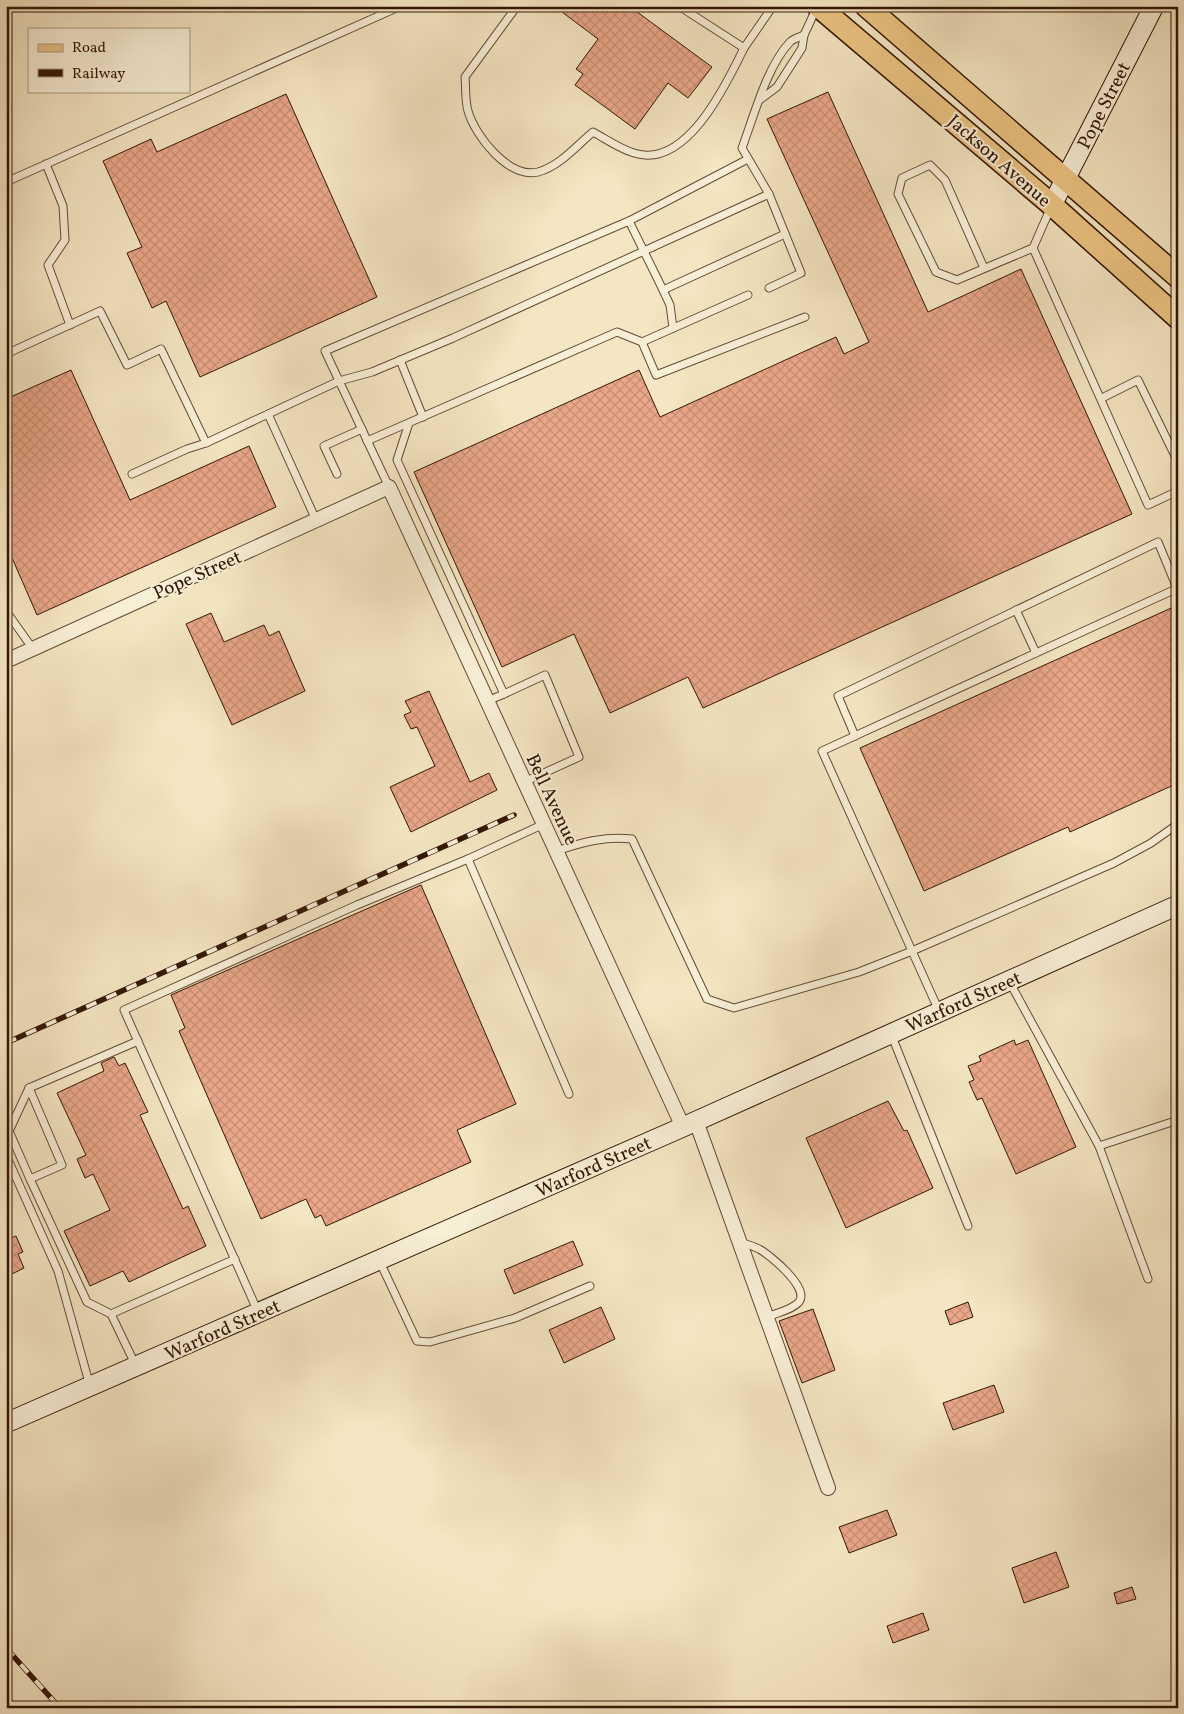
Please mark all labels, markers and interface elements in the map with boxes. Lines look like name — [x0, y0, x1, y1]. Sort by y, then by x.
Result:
legend — [28, 28, 190, 92]
text: Road — [72, 38, 106, 59]
street label: Pope Street — [1072, 58, 1138, 154]
text: Railway — [72, 64, 125, 85]
street label: Jackson Avenue — [941, 109, 1056, 214]
street label: Pope Street — [149, 545, 246, 607]
street label: Bell Avenue — [519, 750, 584, 850]
street label: Warford Street — [902, 966, 1026, 1040]
street label: Warford Street — [532, 1131, 656, 1205]
street label: Warford Street — [161, 1294, 285, 1368]

